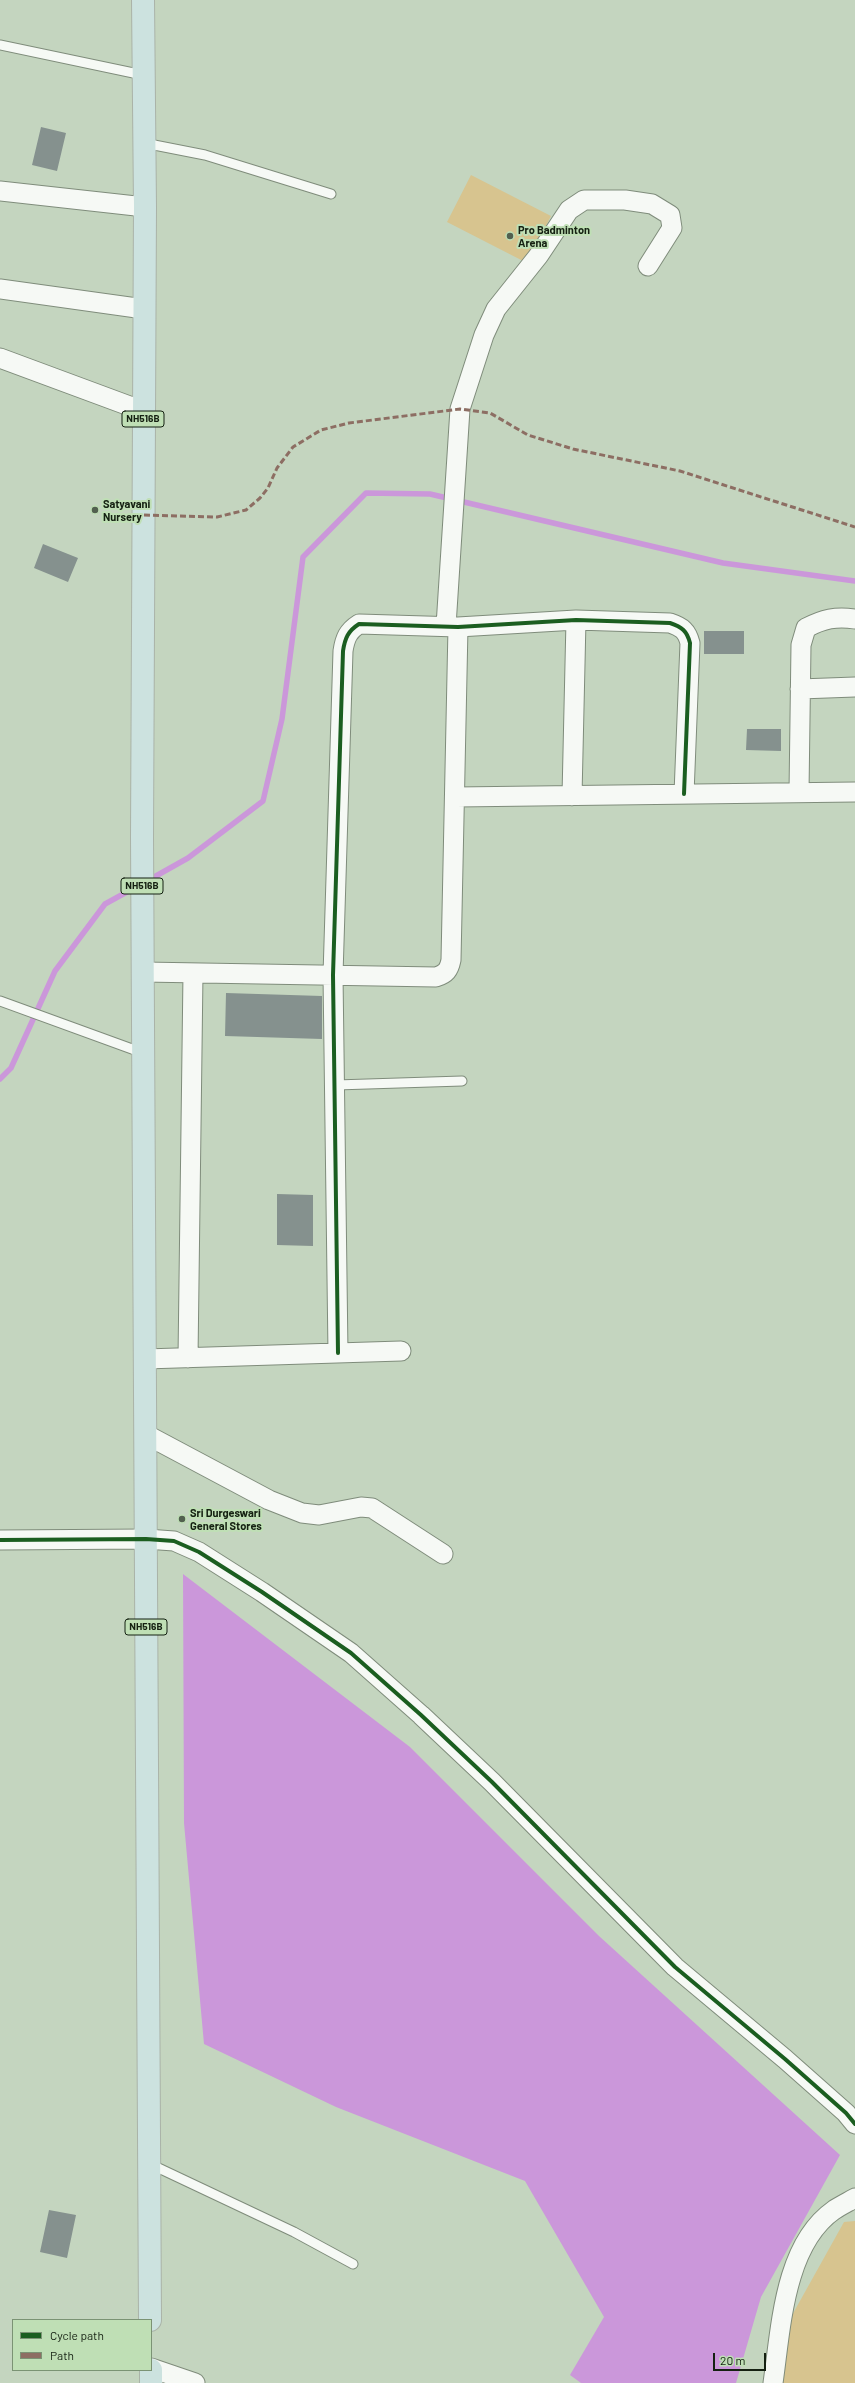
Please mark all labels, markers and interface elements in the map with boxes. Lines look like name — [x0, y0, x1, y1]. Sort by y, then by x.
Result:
place label: Pro Badminton Arena — [518, 223, 590, 249]
marker: Pro Badminton Arena — [505, 231, 515, 241]
road number: NH516B — [122, 411, 164, 427]
place label: Satyavani Nursery — [103, 497, 150, 523]
marker: Satyavani Nursery — [90, 505, 100, 515]
road number: NH516B — [121, 878, 163, 894]
place label: Sri Durgeswari General Stores — [190, 1506, 262, 1532]
marker: Sri Durgeswari General Stores — [177, 1514, 187, 1524]
road number: NH516B — [125, 1619, 167, 1635]
legend — [12, 2319, 152, 2371]
text: Cycle path — [50, 2328, 104, 2342]
scale bar — [715, 2345, 768, 2371]
text: Path — [50, 2348, 74, 2362]
text: 20 m — [720, 2353, 746, 2367]

